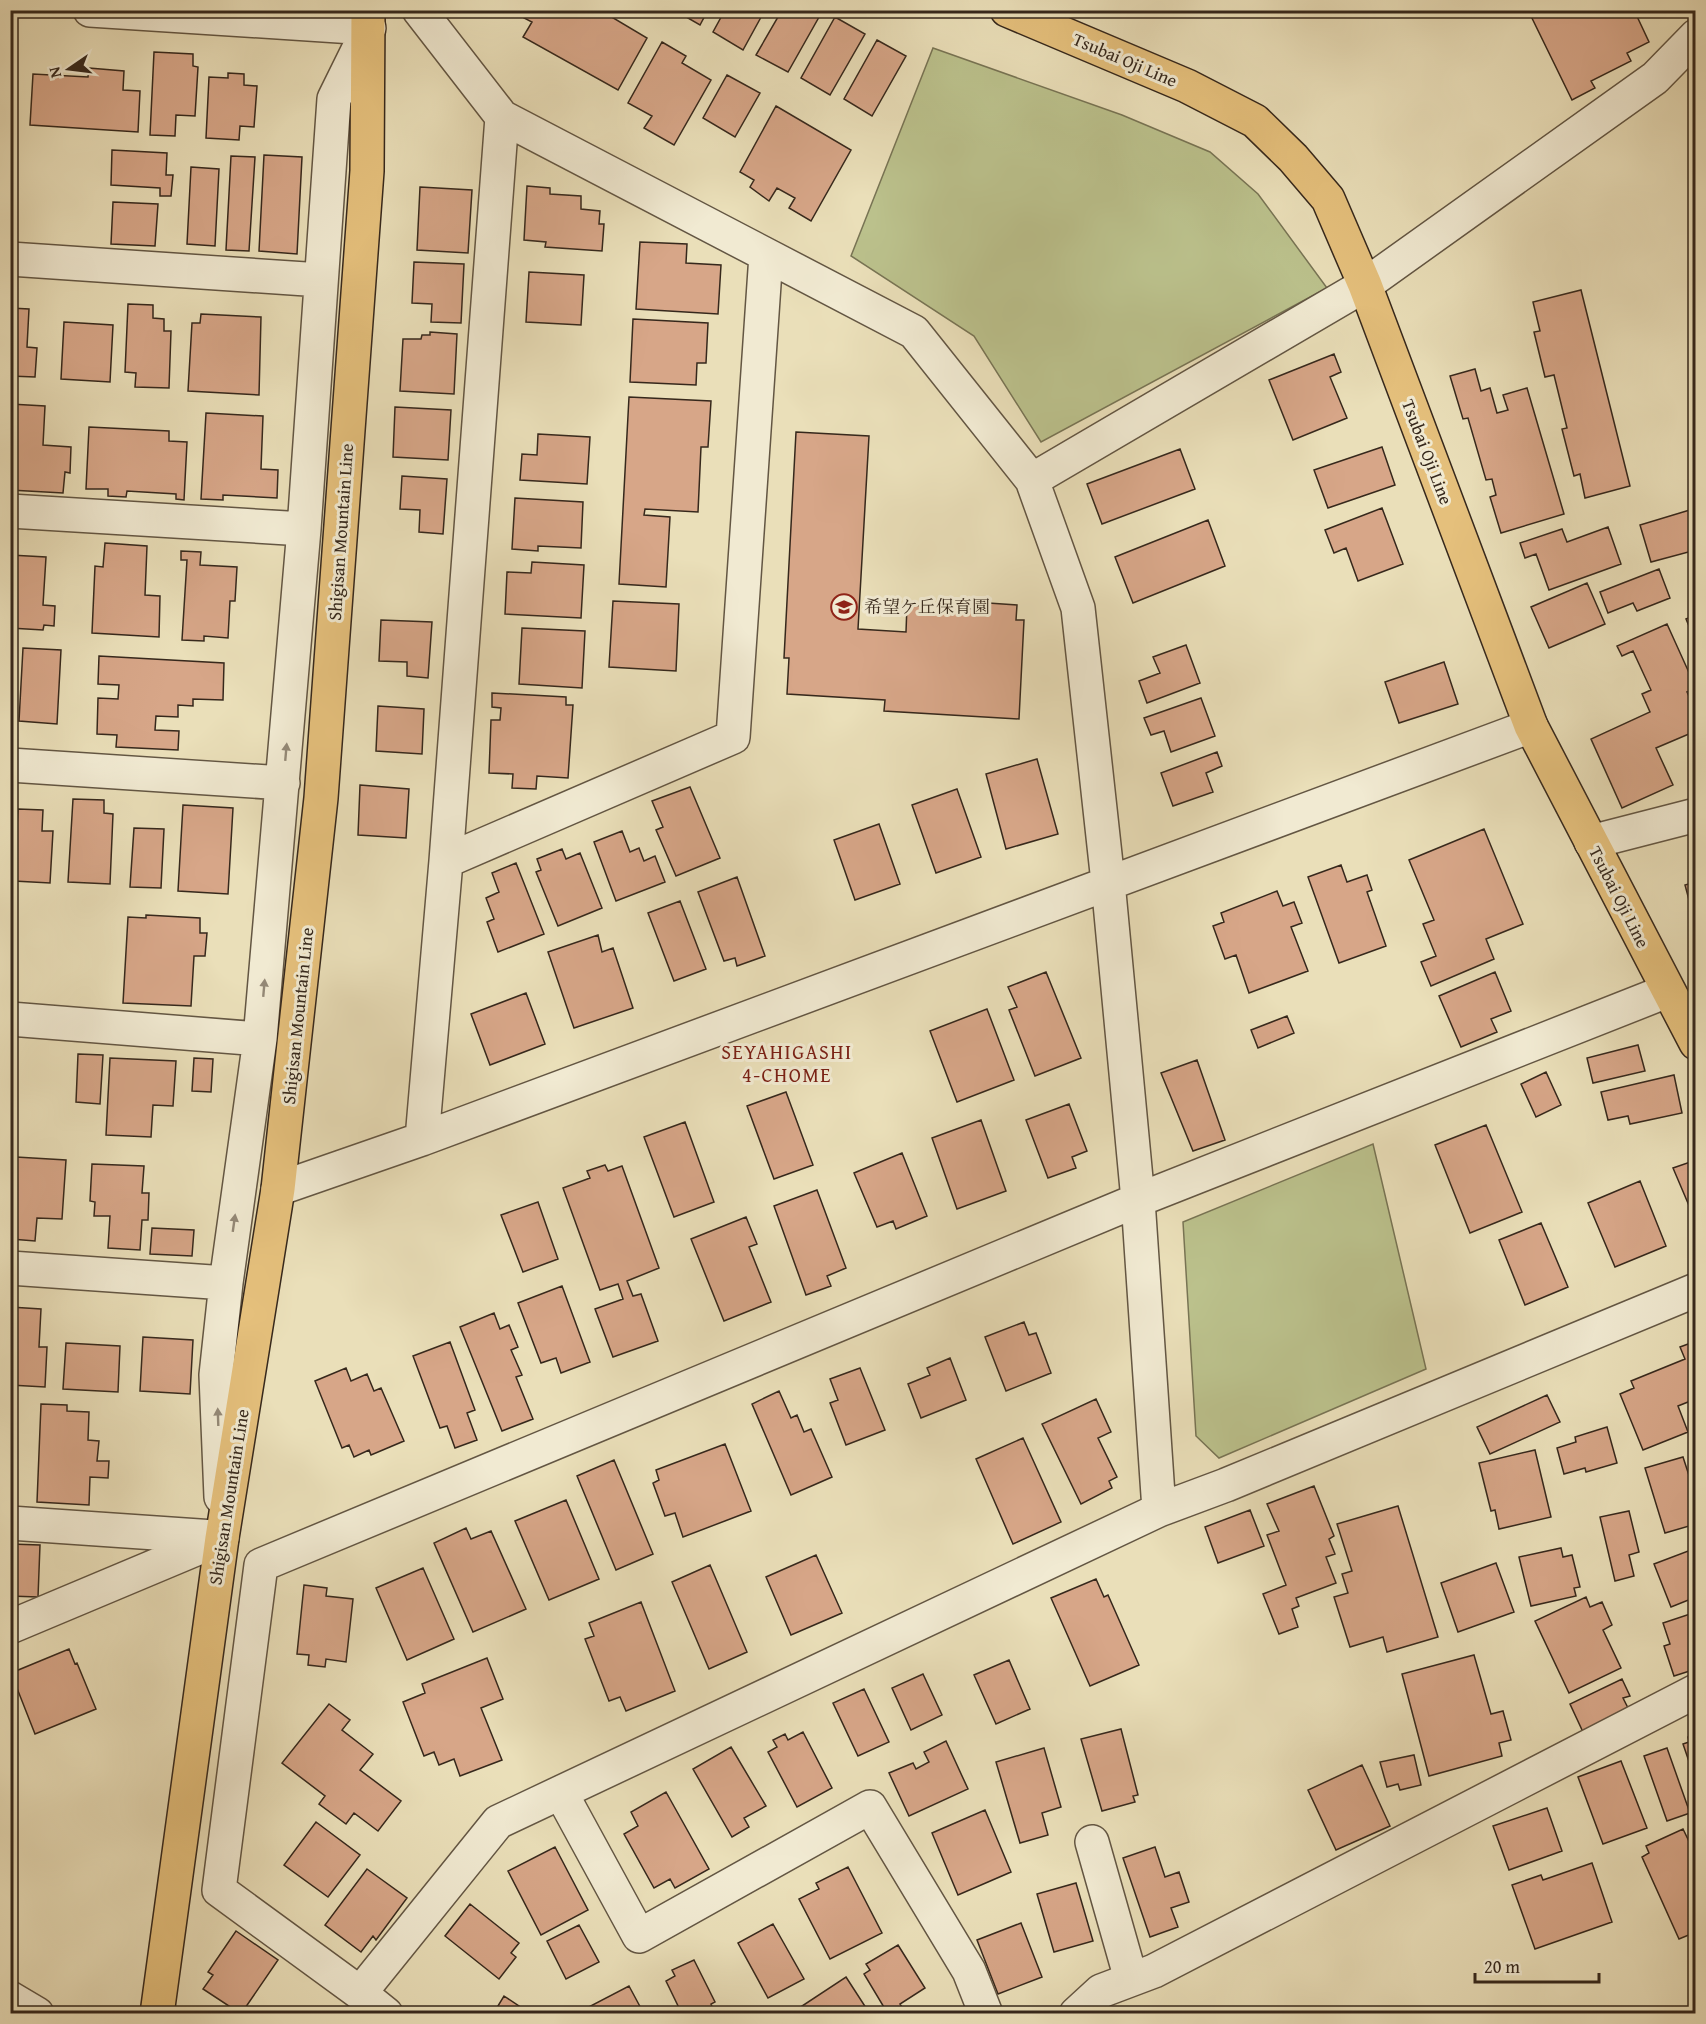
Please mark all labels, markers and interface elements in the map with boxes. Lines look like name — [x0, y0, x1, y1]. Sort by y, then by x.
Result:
street label: Tsubai Oji Line — [1069, 25, 1182, 94]
north arrow — [39, 39, 99, 99]
text: N — [41, 64, 67, 81]
street label: Tsubai Oji Line — [1395, 395, 1460, 508]
street label: Shigisan Mountain Line — [321, 442, 360, 622]
school or university icon: 希望ケ丘保育園 — [829, 592, 859, 622]
place label: 希望ケ丘保育園 — [864, 593, 990, 620]
one-way arrow — [281, 742, 290, 761]
street label: Tsubai Oji Line — [1582, 841, 1657, 952]
street label: Shigisan Mountain Line — [275, 926, 320, 1106]
one-way arrow — [259, 978, 269, 997]
district label: SEYAHIGASHI 4-CHOME — [721, 1037, 853, 1089]
one-way arrow — [229, 1213, 239, 1232]
street label: Shigisan Mountain Line — [201, 1407, 256, 1587]
one-way arrow — [213, 1407, 222, 1426]
scale bar — [1475, 1946, 1600, 1984]
text: 20 m — [1484, 1953, 1520, 1980]

